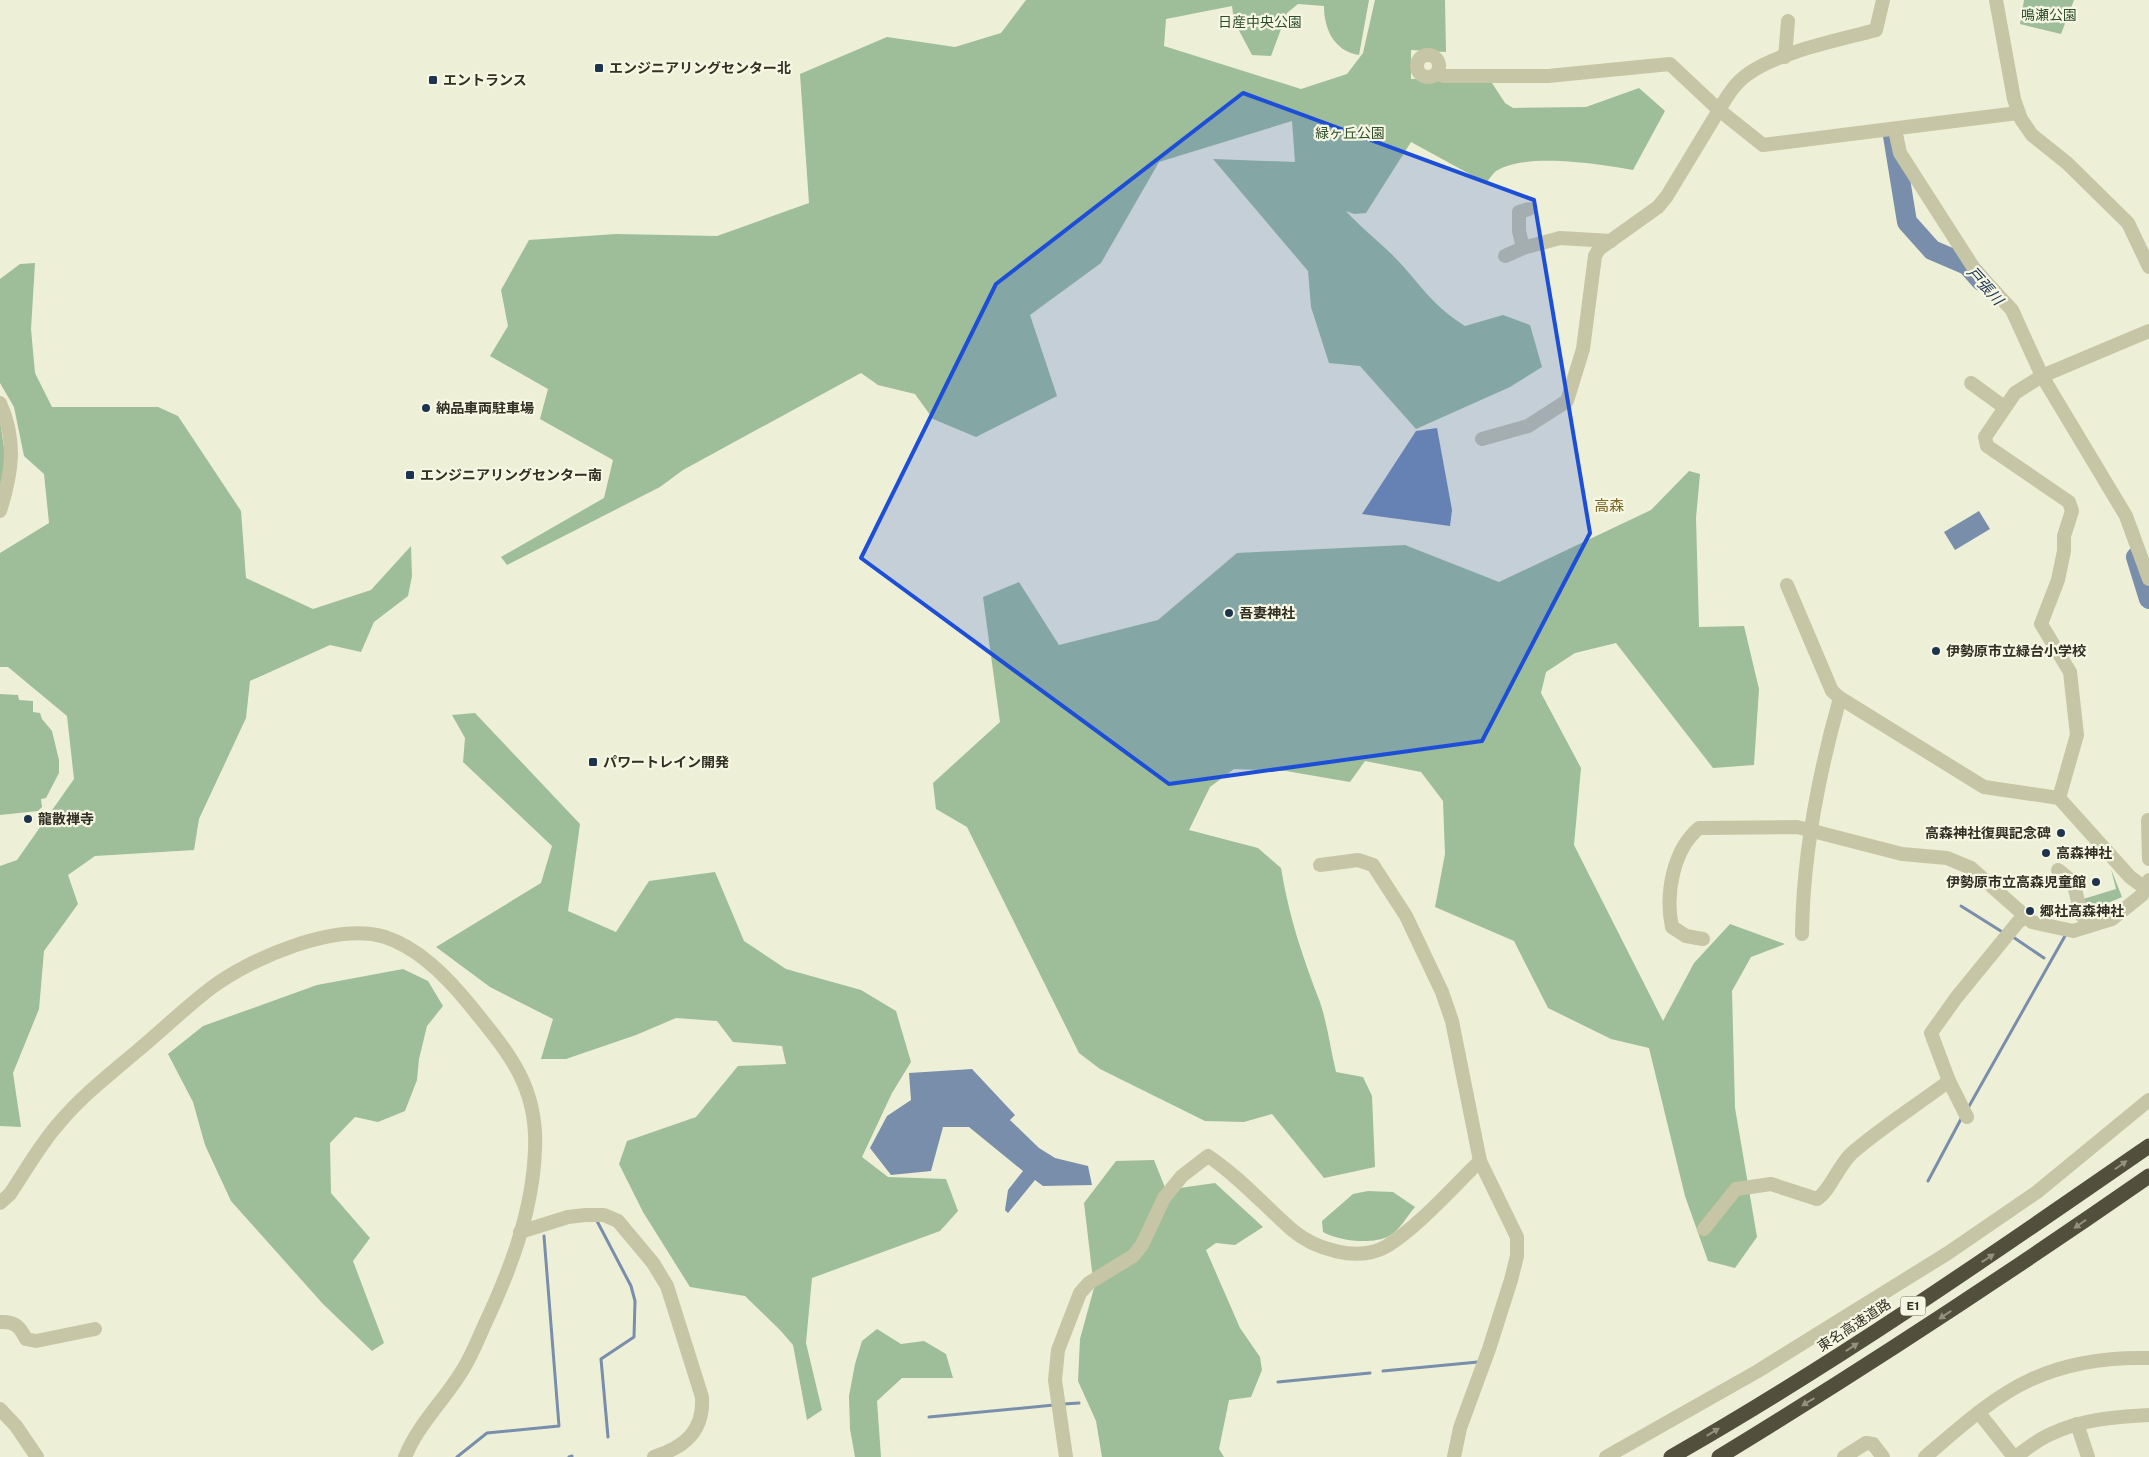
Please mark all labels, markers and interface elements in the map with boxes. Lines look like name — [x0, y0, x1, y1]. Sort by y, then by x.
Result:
park label: 鳴瀬公園 — [2021, 7, 2077, 23]
park label: 日産中央公園 — [1218, 14, 1302, 30]
place label: エンジニアリングセンター北 — [609, 60, 791, 76]
marker: エンジニアリングセンター北 — [593, 62, 605, 74]
place label: エントランス — [443, 72, 527, 88]
marker: エントランス — [427, 74, 439, 86]
park label: 緑ヶ丘公園 — [1315, 125, 1385, 141]
water label: 戸張川 — [1964, 263, 2008, 310]
place label: 納品車両駐車場 — [436, 400, 534, 416]
marker: 納品車両駐車場 — [420, 402, 432, 414]
place label: エンジニアリングセンター南 — [420, 467, 602, 483]
marker: エンジニアリングセンター南 — [404, 469, 416, 481]
district label: 高森 — [1594, 497, 1624, 514]
place label: 吾妻神社 — [1239, 605, 1295, 621]
marker: 吾妻神社 — [1223, 607, 1235, 619]
place label: 伊勢原市立緑台小学校 — [1946, 643, 2086, 659]
marker: 伊勢原市立緑台小学校 — [1930, 645, 1942, 657]
place label: パワートレイン開発 — [603, 754, 729, 770]
marker: パワートレイン開発 — [587, 756, 599, 768]
place label: 龍散禅寺 — [38, 811, 94, 827]
marker: 龍散禅寺 — [22, 813, 34, 825]
place label: 高森神社復興記念碑 — [1925, 825, 2051, 841]
marker: 高森神社復興記念碑 — [2055, 827, 2067, 839]
place label: 高森神社 — [2056, 845, 2112, 861]
marker: 高森神社 — [2040, 847, 2052, 859]
place label: 伊勢原市立高森児童館 — [1946, 874, 2086, 890]
marker: 伊勢原市立高森児童館 — [2090, 876, 2102, 888]
place label: 郷社高森神社 — [2040, 903, 2124, 919]
marker: 郷社高森神社 — [2024, 905, 2036, 917]
one-way arrow — [2114, 1160, 2128, 1170]
one-way arrow — [2073, 1219, 2087, 1229]
one-way arrow — [1981, 1253, 1994, 1263]
street label: 東名高速道路 — [1814, 1295, 1894, 1355]
road number: E1 — [1900, 1296, 1926, 1315]
one-way arrow — [1939, 1310, 1952, 1320]
one-way arrow — [1845, 1342, 1858, 1352]
one-way arrow — [1802, 1398, 1815, 1407]
one-way arrow — [1707, 1427, 1720, 1436]

